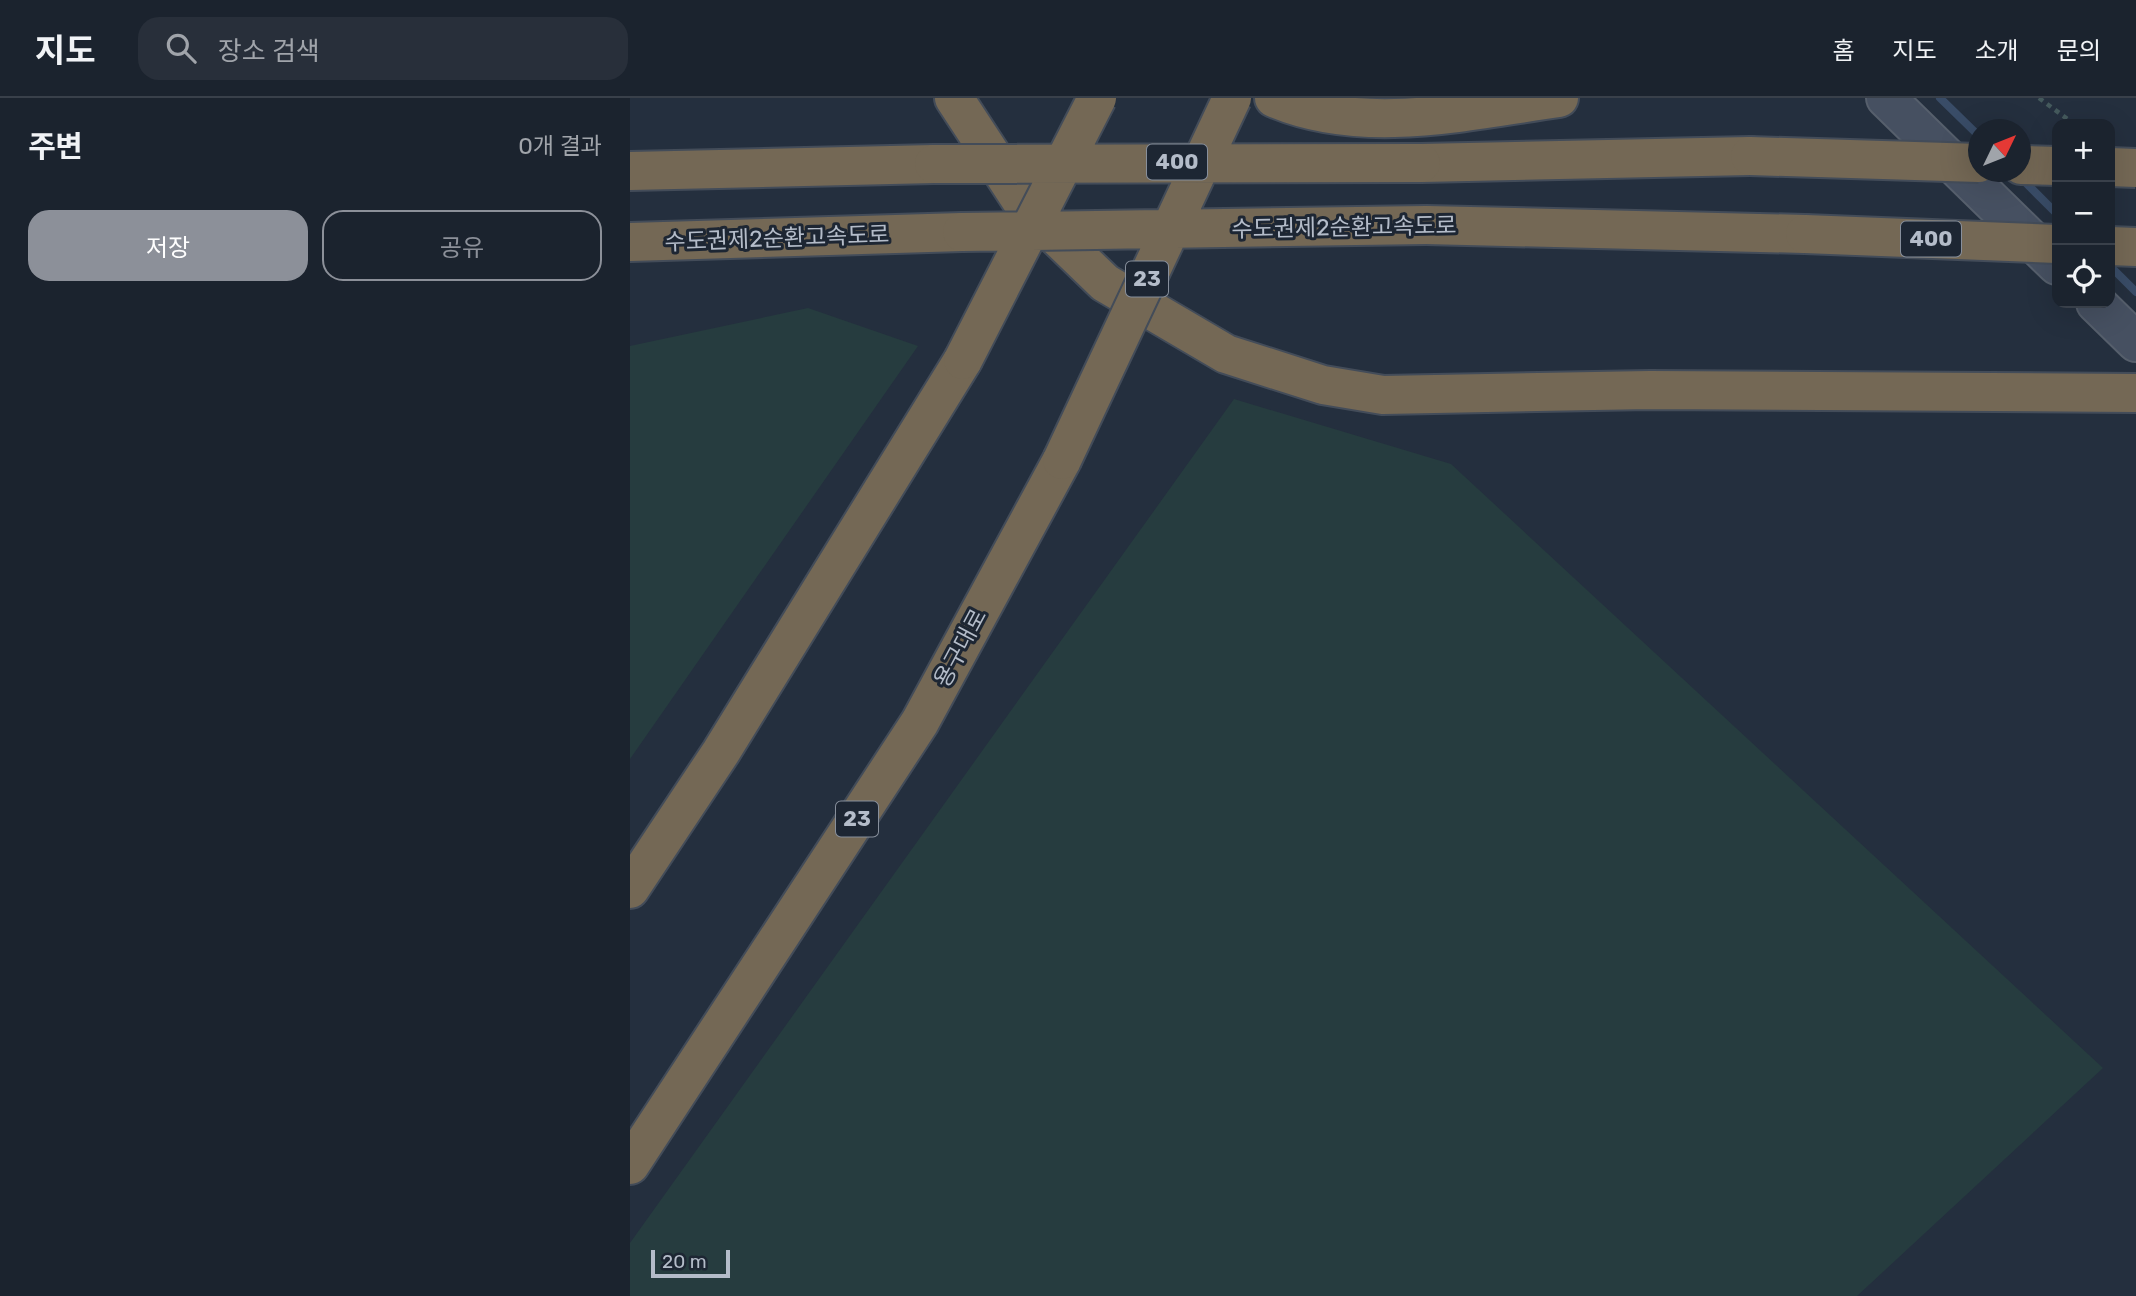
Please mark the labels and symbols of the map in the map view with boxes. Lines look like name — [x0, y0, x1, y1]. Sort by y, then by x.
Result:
north arrow — [1968, 119, 2031, 182]
road number: 400 — [1147, 144, 1207, 180]
street label: 수도권제2순환고속도로 — [1231, 211, 1457, 243]
street label: 수도권제2순환고속도로 — [664, 220, 890, 256]
road number: 400 — [1901, 222, 1961, 256]
road number: 23 — [1126, 262, 1168, 296]
street label: 용구대로 — [928, 604, 992, 692]
road number: 23 — [836, 802, 878, 836]
scale bar — [651, 1247, 730, 1279]

